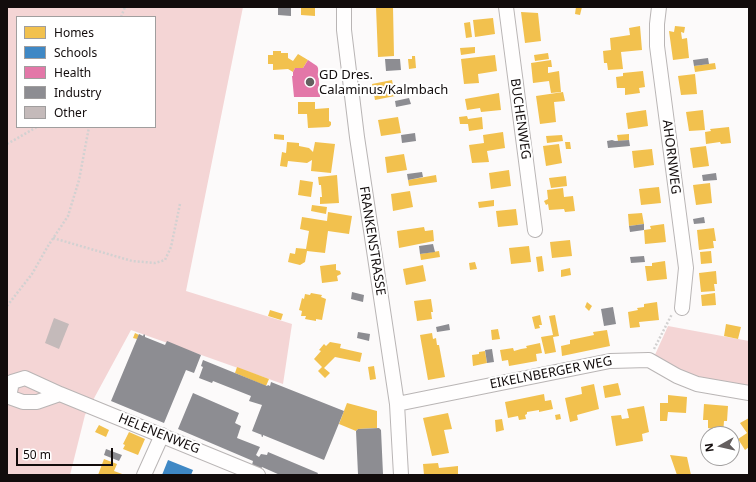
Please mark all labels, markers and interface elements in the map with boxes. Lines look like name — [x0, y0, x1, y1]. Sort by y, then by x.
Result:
legend — [16, 16, 156, 128]
text: Homes — [54, 24, 94, 41]
text: Schools — [54, 44, 97, 61]
text: Health — [54, 64, 91, 81]
place label: GD Dres. Calaminus/Kalmbach — [319, 67, 448, 98]
marker: GD Dres. Calaminus/Kalmbach — [304, 76, 316, 88]
street label: BUCHENWEG — [507, 77, 533, 161]
text: Industry — [54, 84, 101, 101]
text: Other — [54, 104, 87, 121]
street label: AHORNWEG — [659, 119, 683, 195]
street label: FRANKENSTRASSE — [356, 185, 388, 297]
street label: EIKELNBERGER WEG — [489, 353, 613, 393]
street label: HELENENWEG — [116, 411, 202, 457]
north arrow — [700, 426, 740, 466]
scale bar — [18, 440, 115, 466]
text: N — [701, 442, 717, 453]
text: 50 m — [23, 446, 51, 463]

